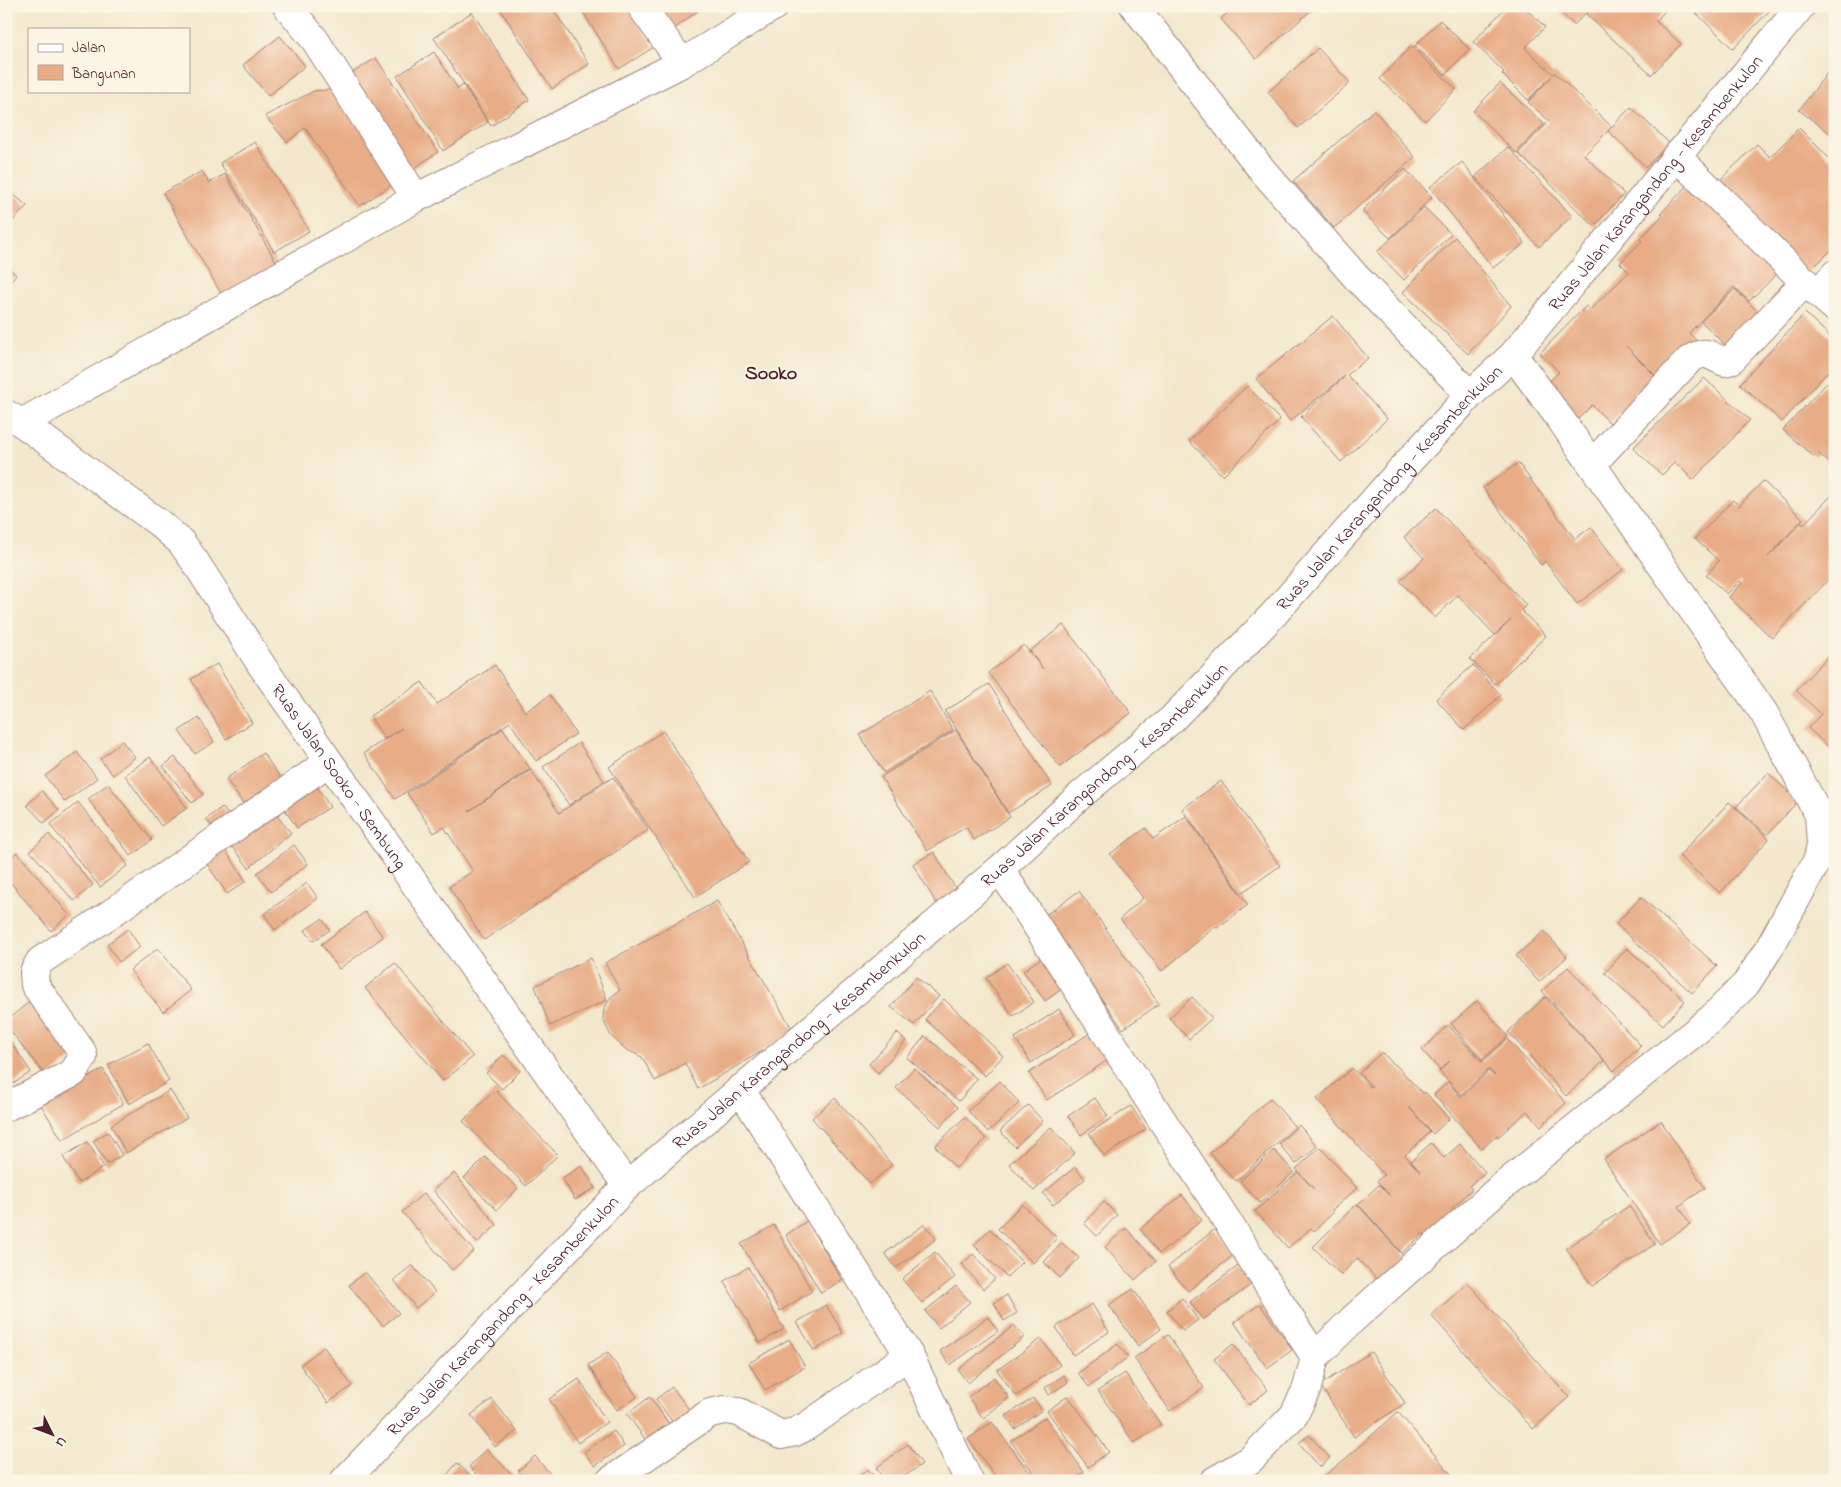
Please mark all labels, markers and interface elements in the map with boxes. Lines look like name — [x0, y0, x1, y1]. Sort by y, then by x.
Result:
legend — [28, 28, 190, 92]
text: Jalan — [72, 37, 105, 59]
street label: Ruas Jalan Karangandong - Kesambenkulon — [1543, 50, 1770, 318]
text: Bangunan — [71, 63, 136, 86]
district label: Sooko — [745, 360, 797, 389]
street label: Ruas Jalan Karangandong - Kesambenkulon — [1271, 360, 1509, 618]
street label: Ruas Jalan Karangandong - Kesambenkulon — [976, 657, 1235, 895]
street label: Ruas Jalan Sooko - Sembung — [264, 679, 412, 876]
street label: Ruas Jalan Karangandong - Kesambenkulon — [667, 926, 932, 1157]
street label: Ruas Jalan Karangandong - Kesambenkulon — [382, 1191, 626, 1444]
north arrow — [28, 1410, 78, 1460]
text: U — [50, 1431, 71, 1452]

